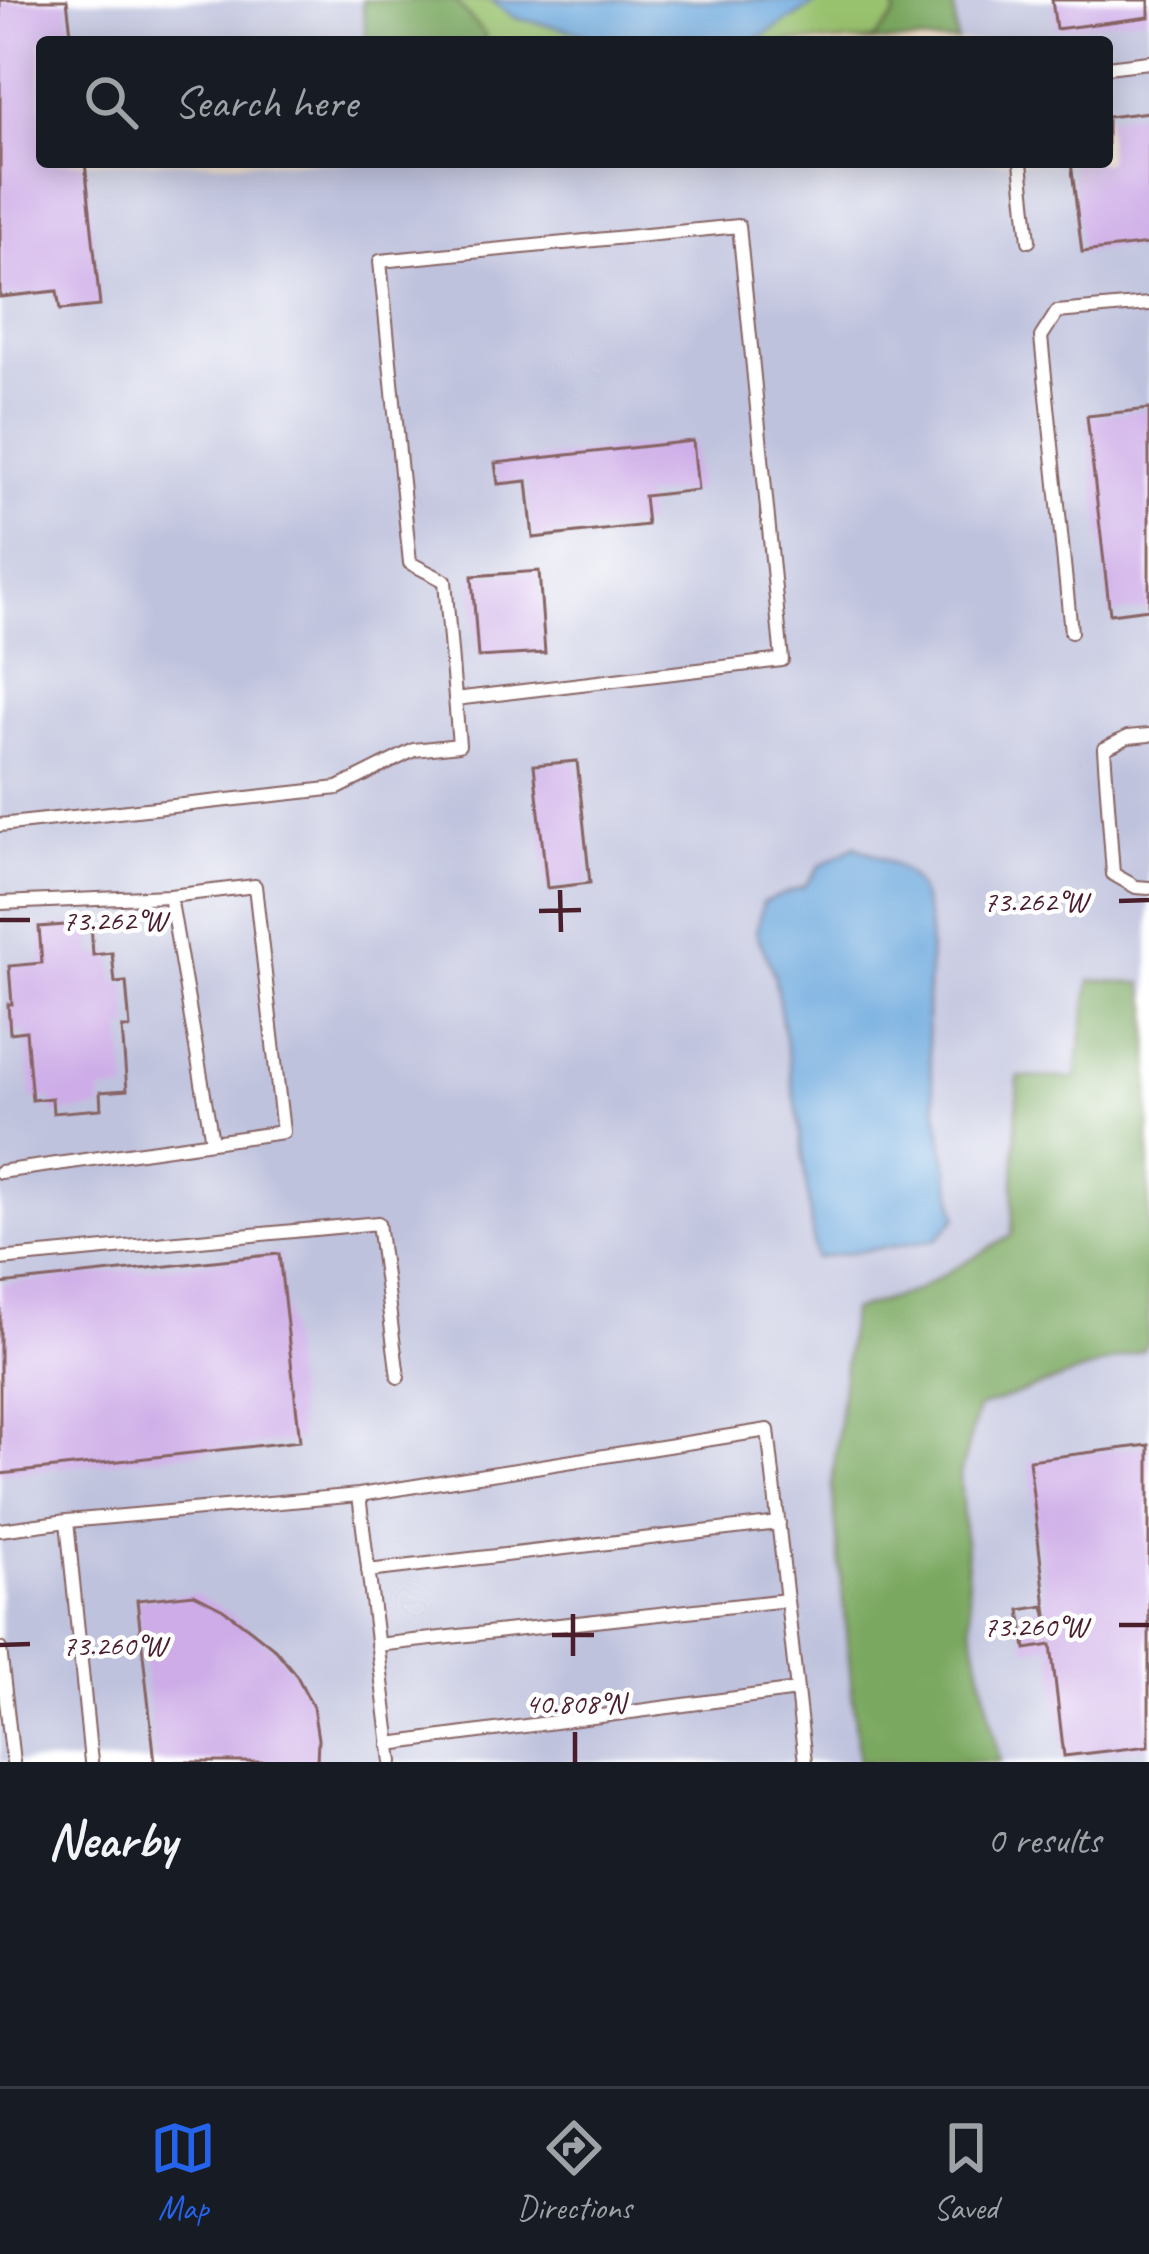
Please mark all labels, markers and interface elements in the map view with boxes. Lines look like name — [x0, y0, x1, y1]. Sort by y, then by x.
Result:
search box — [36, 36, 1113, 168]
icon: search — [78, 69, 144, 135]
text: Search here — [174, 74, 357, 131]
text: 73.262°W — [983, 882, 1092, 920]
text: 73.262°W — [62, 901, 171, 939]
text: 73.260°W — [983, 1607, 1092, 1645]
text: 73.260°W — [62, 1626, 171, 1664]
text: 40.808°N — [525, 1684, 630, 1722]
text: Nearby — [48, 1808, 176, 1872]
text: 0 results — [987, 1816, 1101, 1865]
tab: Map — [150, 2115, 216, 2229]
tab: Directions — [517, 2115, 632, 2229]
tab: Saved — [933, 2115, 999, 2229]

